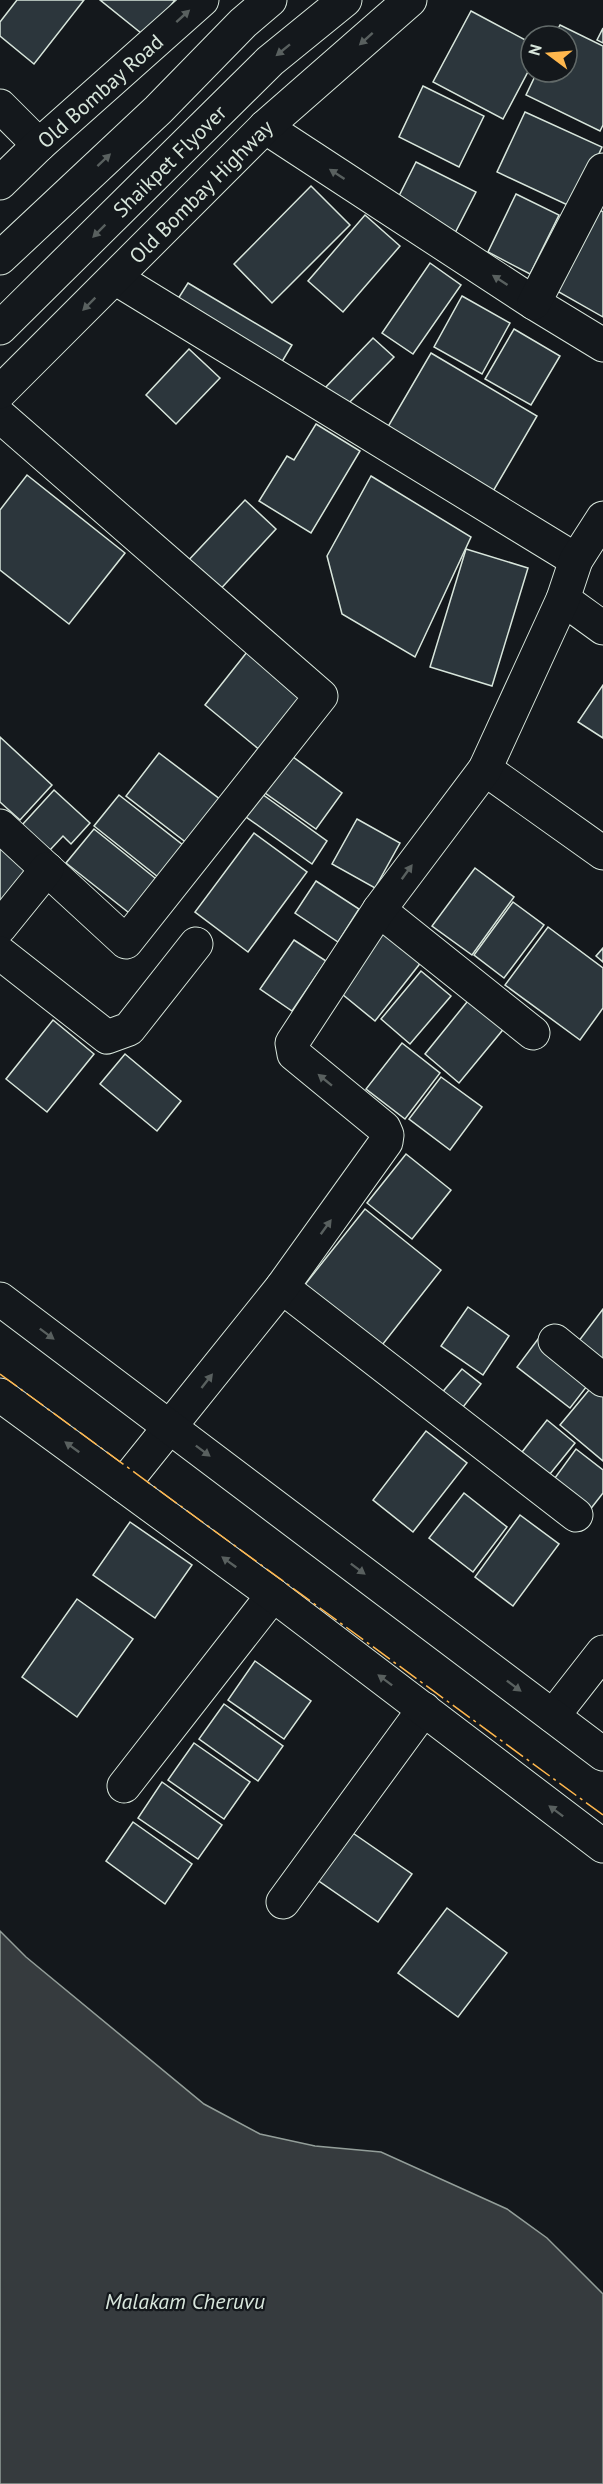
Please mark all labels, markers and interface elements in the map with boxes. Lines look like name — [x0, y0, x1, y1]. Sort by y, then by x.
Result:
one-way arrow — [175, 10, 190, 23]
north arrow — [519, 24, 579, 84]
street label: Old Bombay Road — [32, 28, 168, 154]
one-way arrow — [359, 32, 374, 45]
text: N — [524, 42, 546, 58]
one-way arrow — [276, 44, 291, 56]
street label: Shaikpet Flyover — [107, 99, 232, 223]
street label: Old Bombay Highway — [123, 113, 278, 269]
one-way arrow — [96, 154, 111, 167]
one-way arrow — [329, 168, 345, 179]
one-way arrow — [92, 223, 106, 237]
one-way arrow — [492, 275, 508, 286]
one-way arrow — [81, 297, 96, 311]
one-way arrow — [401, 865, 413, 881]
one-way arrow — [317, 1073, 333, 1086]
one-way arrow — [319, 1219, 331, 1234]
one-way arrow — [38, 1328, 54, 1340]
one-way arrow — [200, 1373, 213, 1389]
one-way arrow — [64, 1441, 80, 1453]
one-way arrow — [194, 1445, 210, 1457]
one-way arrow — [221, 1556, 237, 1569]
one-way arrow — [351, 1562, 366, 1574]
one-way arrow — [377, 1674, 392, 1686]
one-way arrow — [505, 1680, 521, 1692]
one-way arrow — [549, 1805, 564, 1817]
water label: Malakam Cheruvu — [105, 2287, 265, 2315]

